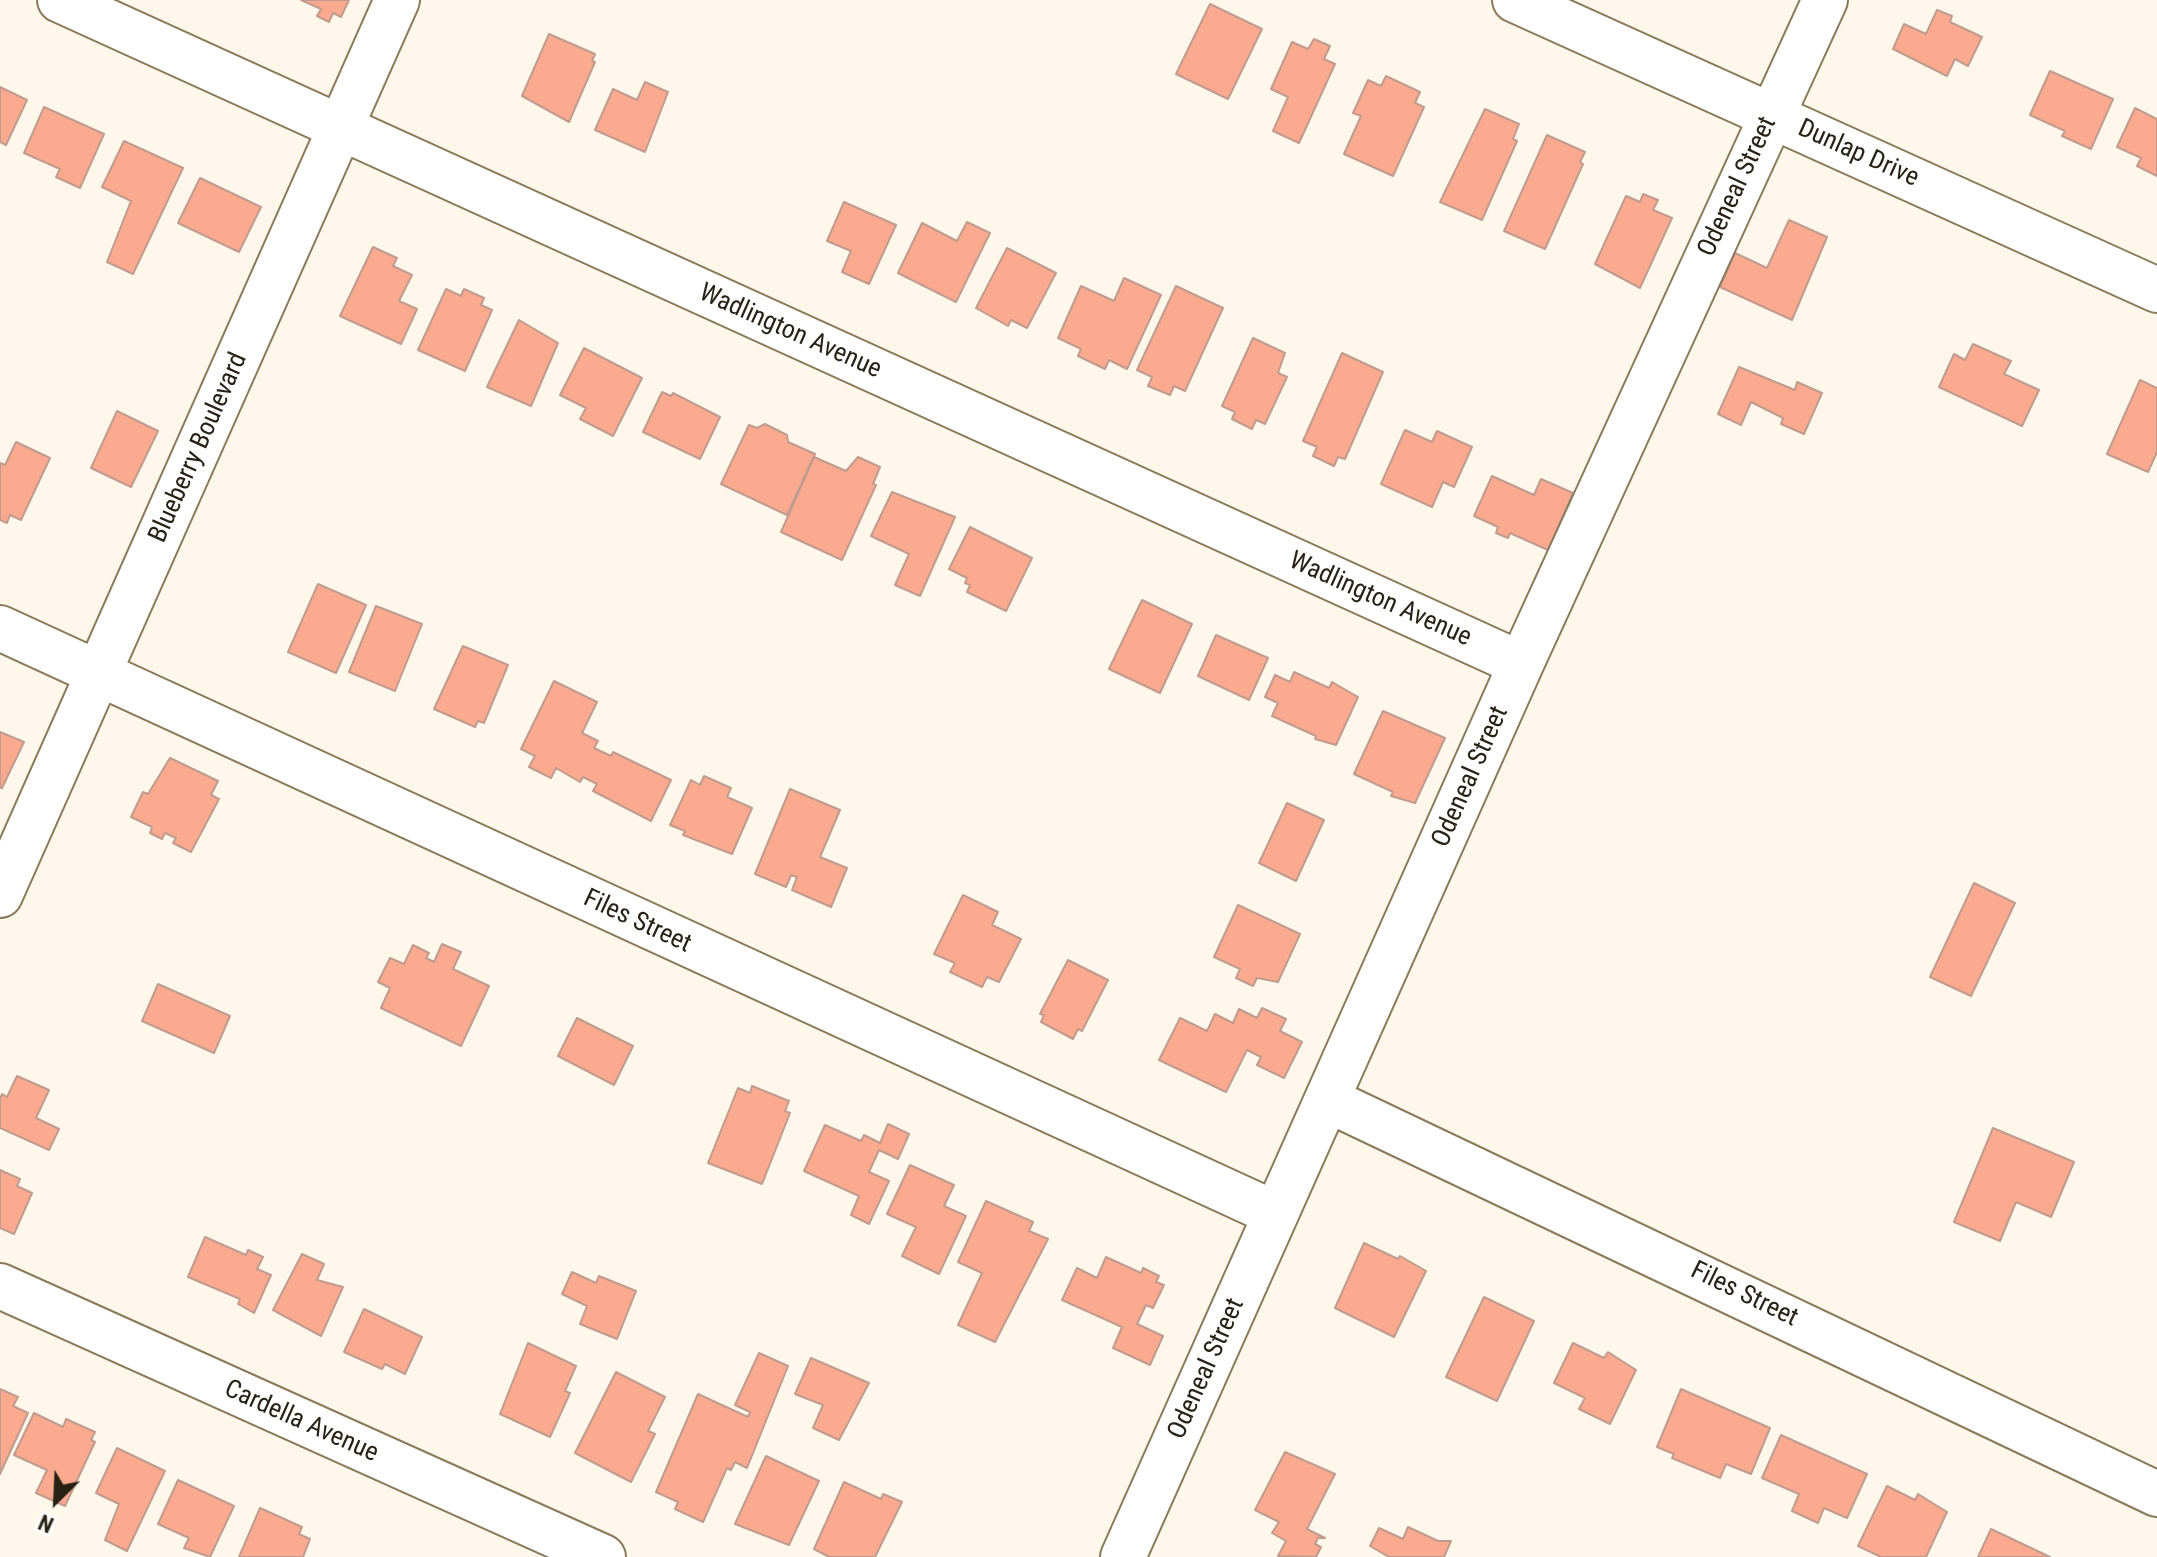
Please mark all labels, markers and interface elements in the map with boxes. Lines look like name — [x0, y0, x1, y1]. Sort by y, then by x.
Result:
street label: Odeneal Street — [1692, 112, 1784, 262]
street label: Dunlap Drive — [1793, 113, 1923, 195]
street label: Wadlington Avenue — [694, 278, 886, 386]
street label: Blueberry Boulevard — [143, 348, 255, 548]
street label: Wadlington Avenue — [1284, 546, 1476, 654]
street label: Odeneal Street — [1426, 702, 1516, 852]
street label: Files Street — [578, 883, 696, 961]
street label: Files Street — [1685, 1256, 1803, 1334]
street label: Odeneal Street — [1162, 1294, 1252, 1444]
street label: Cardella Avenue — [219, 1374, 383, 1470]
north arrow — [16, 1461, 96, 1541]
text: N — [35, 1509, 57, 1538]

